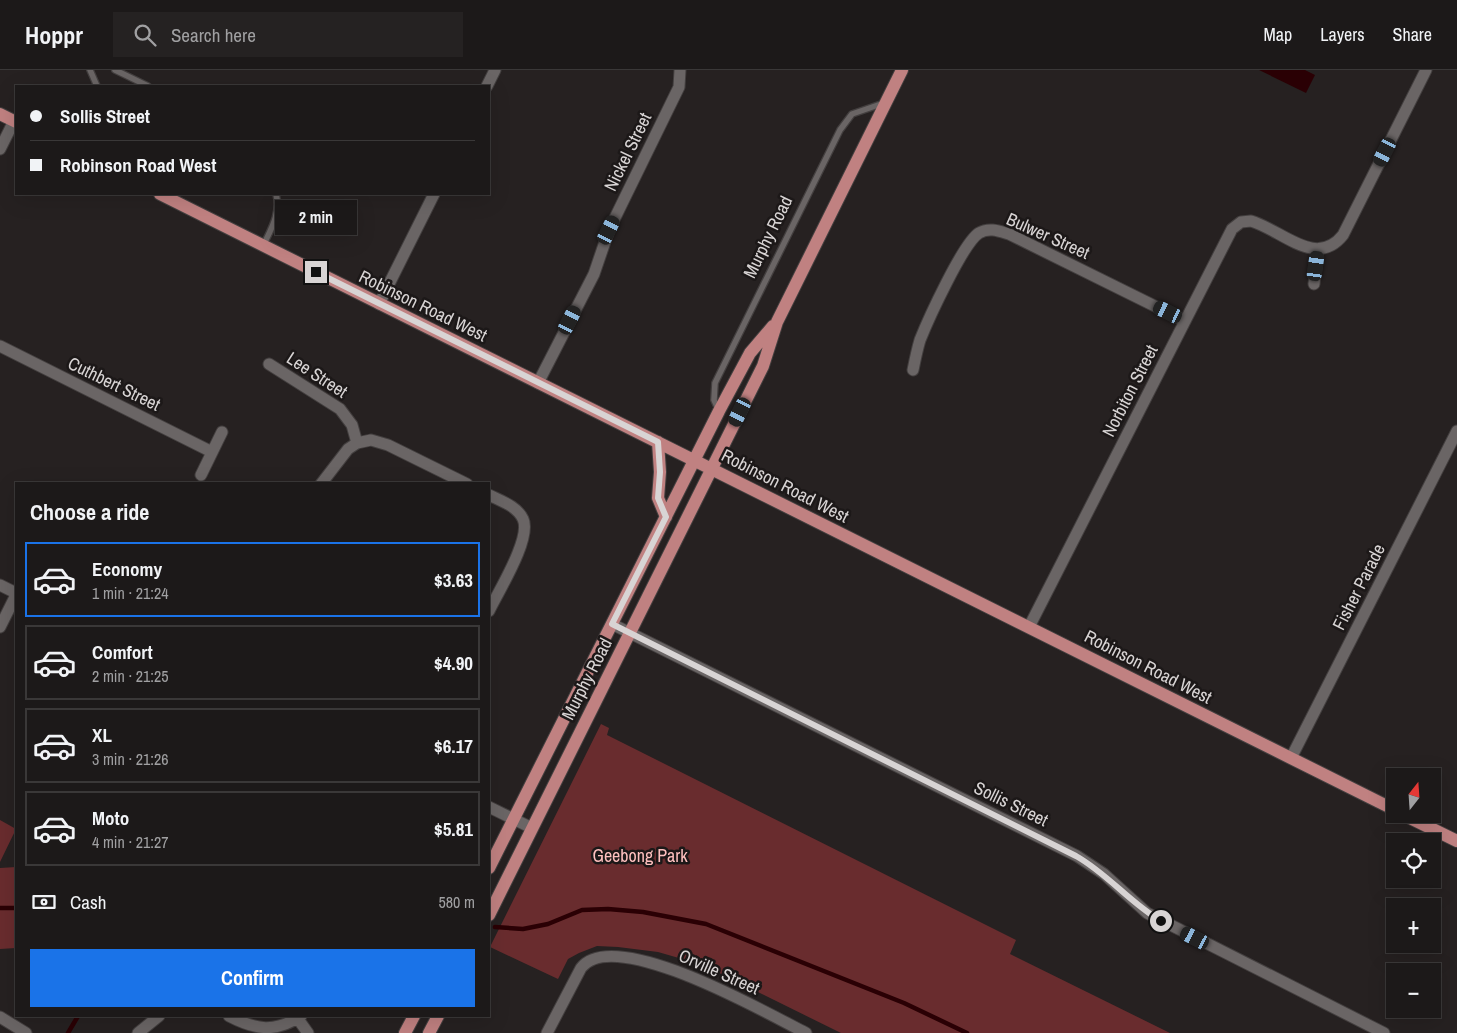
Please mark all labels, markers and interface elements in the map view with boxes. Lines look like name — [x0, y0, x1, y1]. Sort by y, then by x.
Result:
search box — [113, 12, 463, 57]
text: Hoppr — [25, 19, 83, 51]
icon: search — [131, 21, 159, 49]
text: Search here — [171, 22, 256, 48]
text: Map — [1264, 22, 1292, 47]
text: Layers — [1320, 22, 1365, 47]
text: Share — [1393, 22, 1432, 47]
text: Sollis Street — [60, 103, 150, 129]
street label: Nickel Street — [598, 108, 657, 195]
car — [1371, 135, 1398, 169]
text: Robinson Road West — [60, 152, 216, 178]
street label: Murphy Road — [737, 191, 798, 282]
callout: 2 min — [275, 200, 357, 234]
text: 2 min — [299, 206, 333, 228]
street label: Bulwer Street — [1003, 206, 1094, 265]
car — [595, 213, 622, 247]
car — [1306, 250, 1325, 282]
route end — [305, 261, 327, 283]
street label: Robinson Road West — [355, 264, 492, 347]
car — [1151, 299, 1184, 325]
car — [556, 303, 583, 337]
street label: Norbiton Street — [1096, 340, 1163, 441]
street label: Lee Street — [282, 346, 353, 404]
street label: Cuthbert Street — [64, 350, 165, 417]
car — [726, 395, 753, 429]
street label: Robinson Road West — [717, 443, 853, 528]
text: Choose a ride — [30, 497, 149, 527]
street label: Fisher Parade — [1326, 539, 1391, 634]
text: Economy — [92, 556, 162, 582]
icon: car — [32, 557, 77, 602]
text: $3.63 — [434, 567, 473, 593]
text: 1 min · 21:24 — [92, 582, 169, 604]
street label: Robinson Road West — [1080, 624, 1216, 709]
street label: Murphy Road — [555, 634, 618, 724]
text: Comfort — [92, 639, 153, 665]
icon: car — [32, 640, 77, 685]
text: $4.90 — [434, 650, 473, 676]
text: 2 min · 21:25 — [92, 665, 169, 687]
text: XL — [92, 722, 112, 748]
icon: car — [32, 723, 77, 768]
text: $6.17 — [434, 733, 473, 759]
text: 3 min · 21:26 — [92, 748, 169, 770]
north arrow — [1386, 768, 1441, 822]
map controls — [1386, 768, 1441, 1018]
street label: Sollis Street — [970, 775, 1052, 832]
text: Moto — [92, 805, 129, 831]
icon: car — [32, 806, 77, 851]
text: $5.81 — [434, 816, 473, 842]
text: 4 min · 21:27 — [92, 831, 169, 853]
button: locate — [1386, 833, 1441, 888]
park label: Geebong Park — [592, 843, 688, 868]
icon: cash — [30, 888, 58, 916]
text: Cash — [70, 889, 106, 915]
text: 580 m — [439, 891, 475, 913]
button: + — [1386, 898, 1441, 953]
route start — [1150, 910, 1172, 932]
car — [1178, 925, 1211, 951]
street label: Orville Street — [675, 943, 764, 1000]
button: Confirm — [30, 949, 475, 1007]
button: − — [1386, 963, 1441, 1018]

